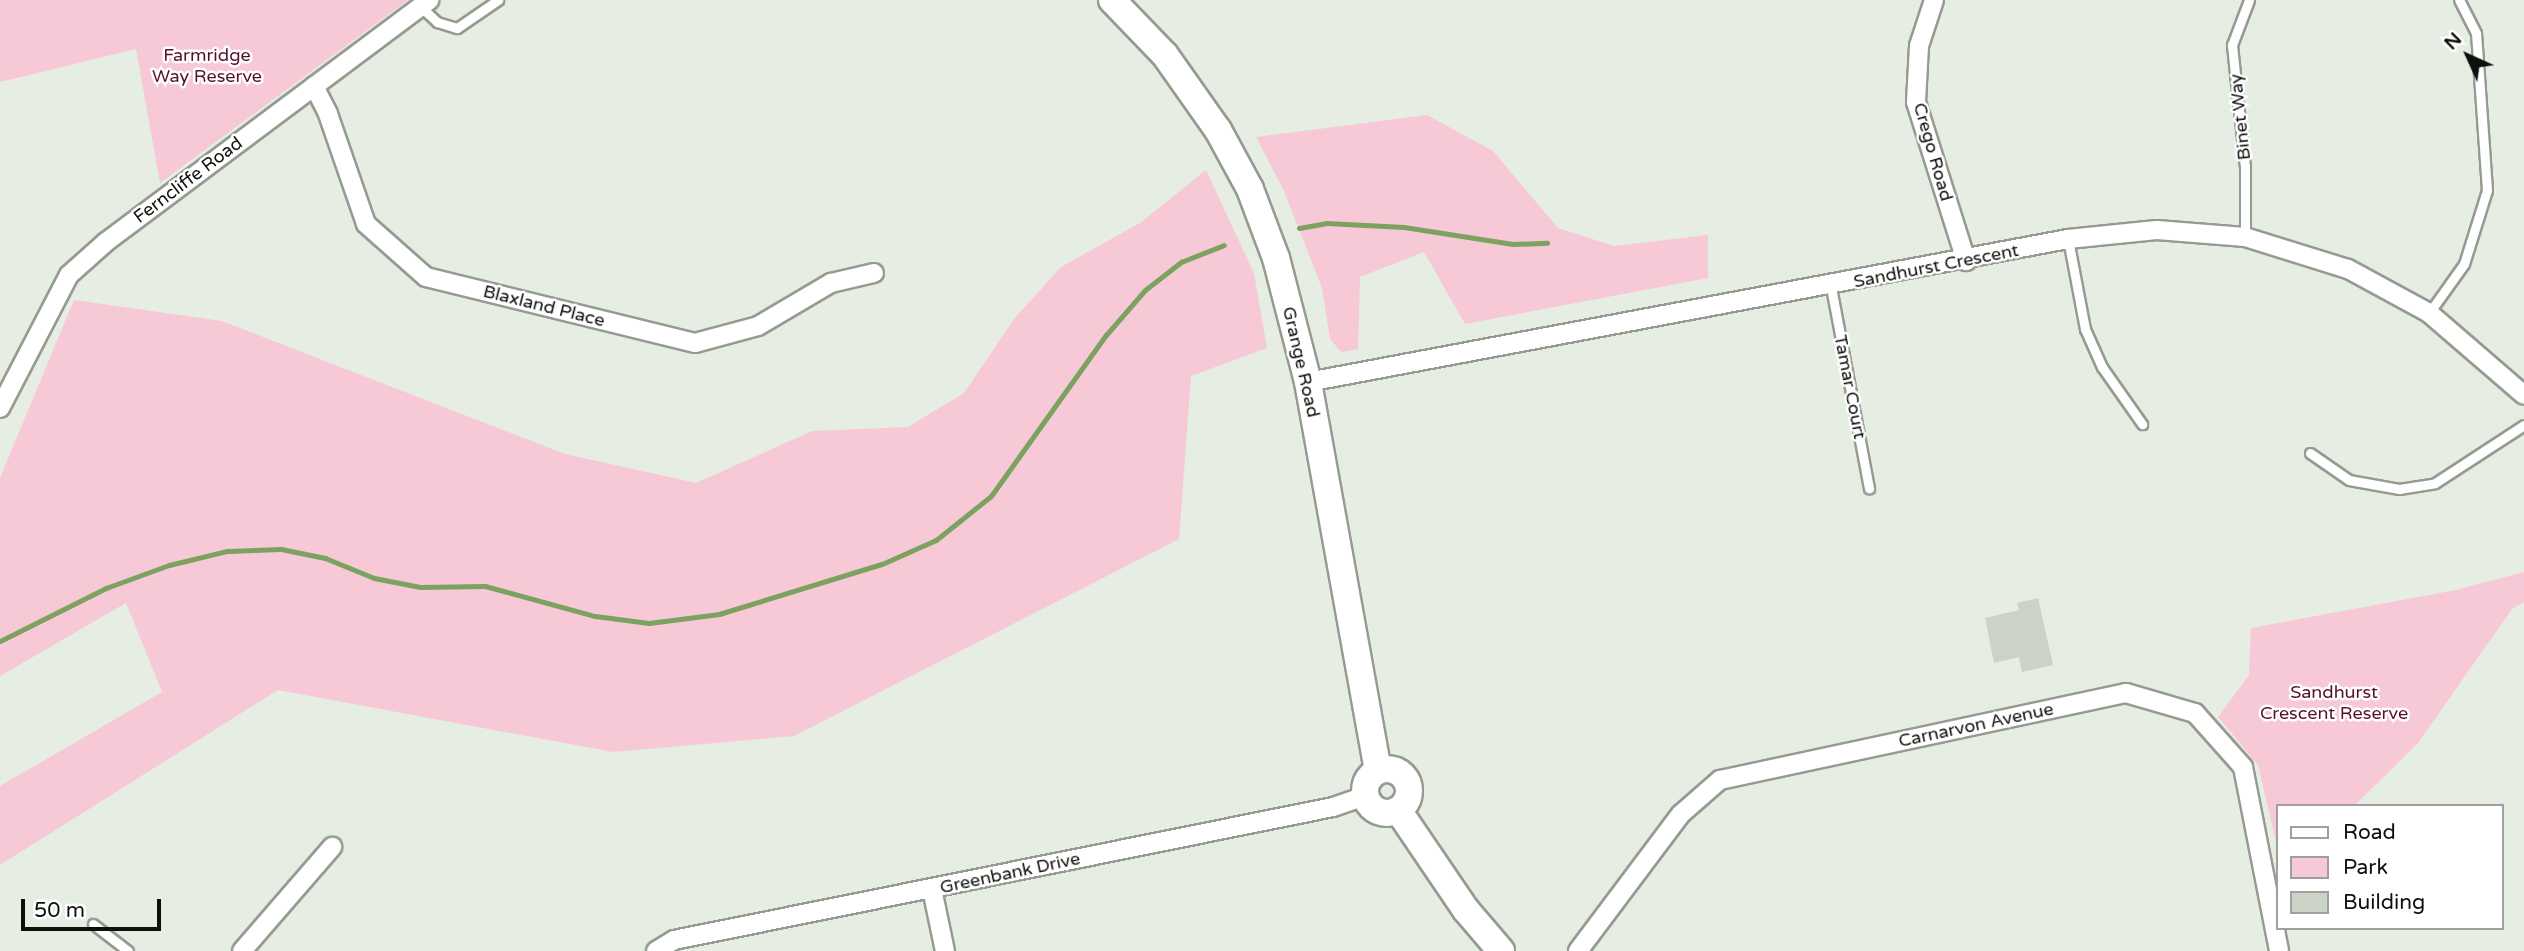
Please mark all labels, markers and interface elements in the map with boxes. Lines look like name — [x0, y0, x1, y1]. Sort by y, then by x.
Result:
north arrow — [2433, 21, 2503, 91]
text: N — [2440, 28, 2466, 54]
park label: Farmridge Way Reserve — [152, 45, 262, 88]
street label: Binet Way — [2225, 73, 2255, 161]
street label: Crego Road — [1909, 100, 1957, 204]
street label: Ferncliffe Road — [129, 132, 247, 228]
street label: Sandhurst Crescent — [1852, 239, 2020, 293]
street label: Blaxland Place — [481, 280, 607, 332]
street label: Grange Road — [1278, 304, 1324, 420]
street label: Tamar Court — [1829, 333, 1871, 441]
park label: Sandhurst Crescent Reserve — [2260, 682, 2408, 724]
street label: Carnarvon Avenue — [1897, 698, 2055, 752]
legend — [2276, 804, 2503, 930]
text: Road — [2343, 820, 2396, 845]
street label: Greenbank Drive — [938, 848, 1082, 898]
text: Park — [2343, 855, 2388, 880]
scale bar — [24, 884, 164, 928]
text: Building — [2343, 890, 2425, 915]
text: 50 m — [34, 898, 85, 923]

